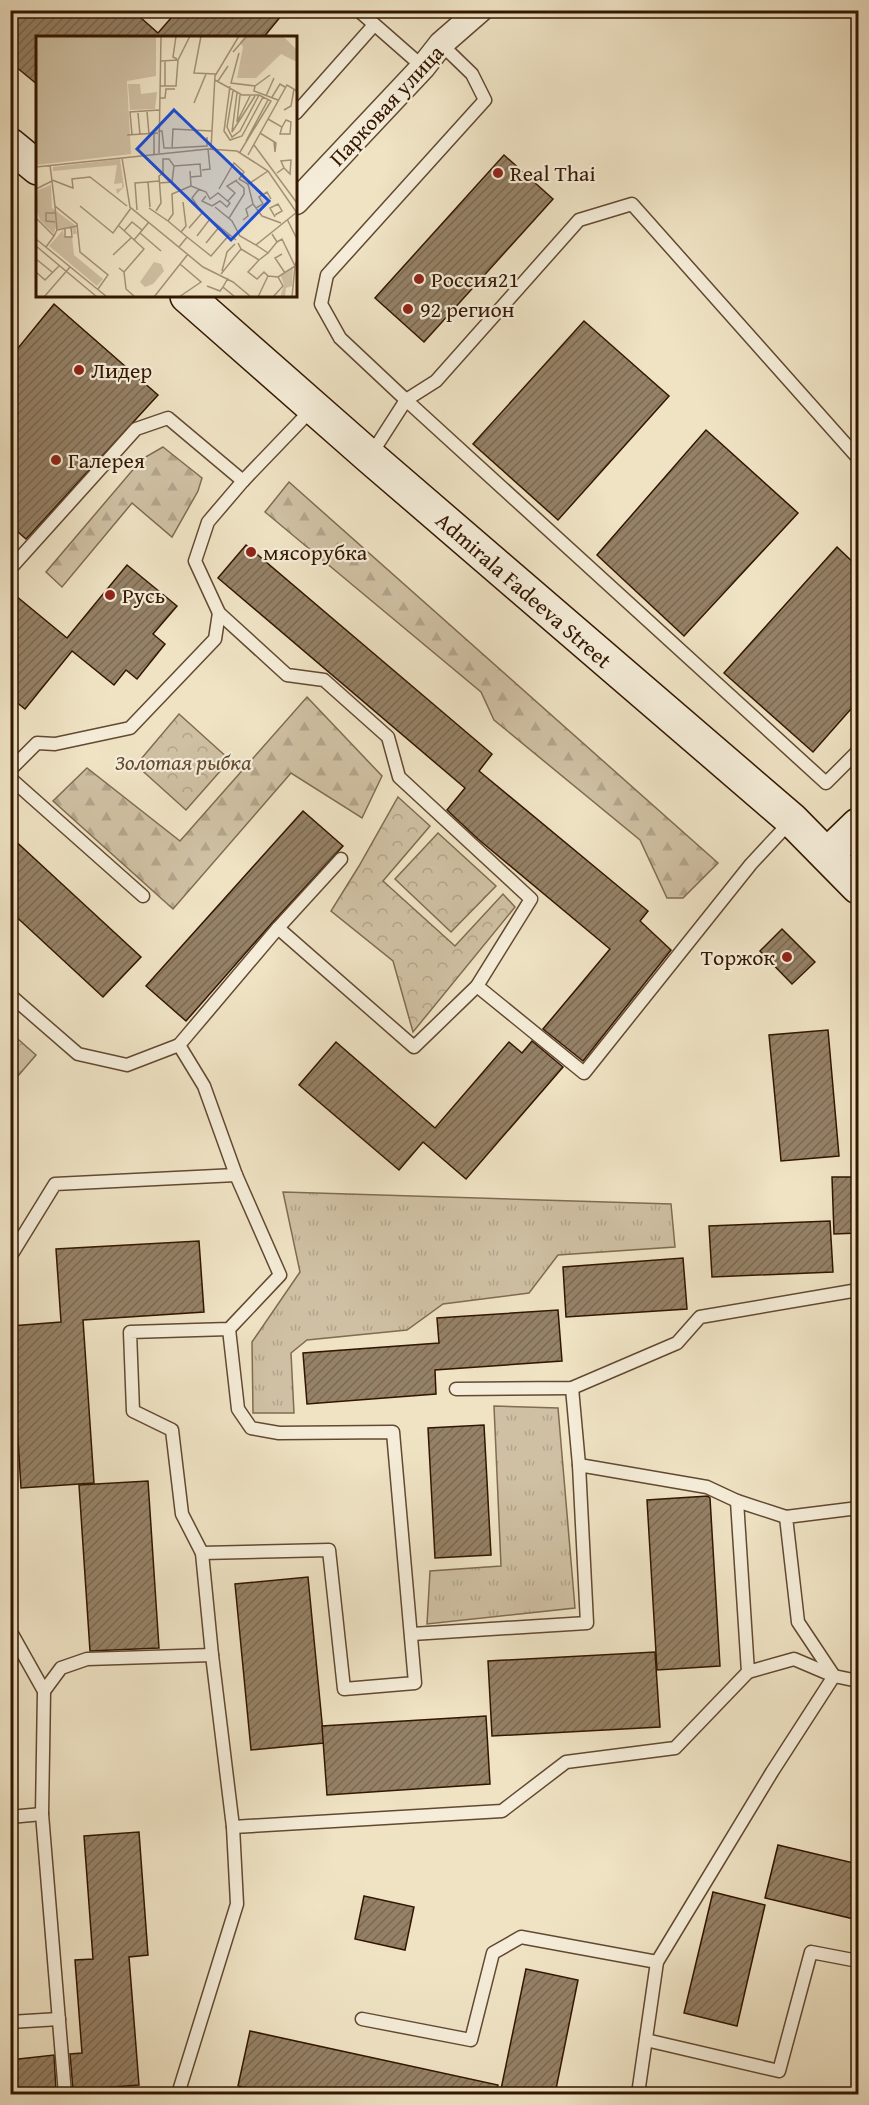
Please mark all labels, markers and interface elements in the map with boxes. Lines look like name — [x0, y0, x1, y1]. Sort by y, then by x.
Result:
inset map — [36, 36, 297, 297]
street label: Парковая улица — [321, 37, 451, 173]
place label: Real Thai — [510, 157, 596, 189]
marker: Real Thai — [491, 166, 505, 180]
place label: Россия21 — [431, 263, 519, 295]
marker: Россия21 — [412, 272, 426, 286]
place label: 92 регион — [420, 293, 515, 325]
marker: 92 регион — [401, 302, 415, 316]
place label: Лидер — [91, 354, 152, 386]
marker: Лидер — [72, 363, 86, 377]
place label: Галерея — [68, 444, 145, 476]
marker: Галерея — [49, 453, 63, 467]
street label: Admirala Fadeeva Street — [429, 504, 619, 676]
place label: мясорубка — [263, 536, 368, 568]
marker: мясорубка — [244, 545, 258, 559]
place label: Русь — [122, 579, 165, 611]
marker: Русь — [103, 588, 117, 602]
park label: Золотая рыбка — [115, 746, 251, 778]
place label: Торжок — [701, 941, 775, 973]
marker: Торжок — [780, 950, 794, 964]

